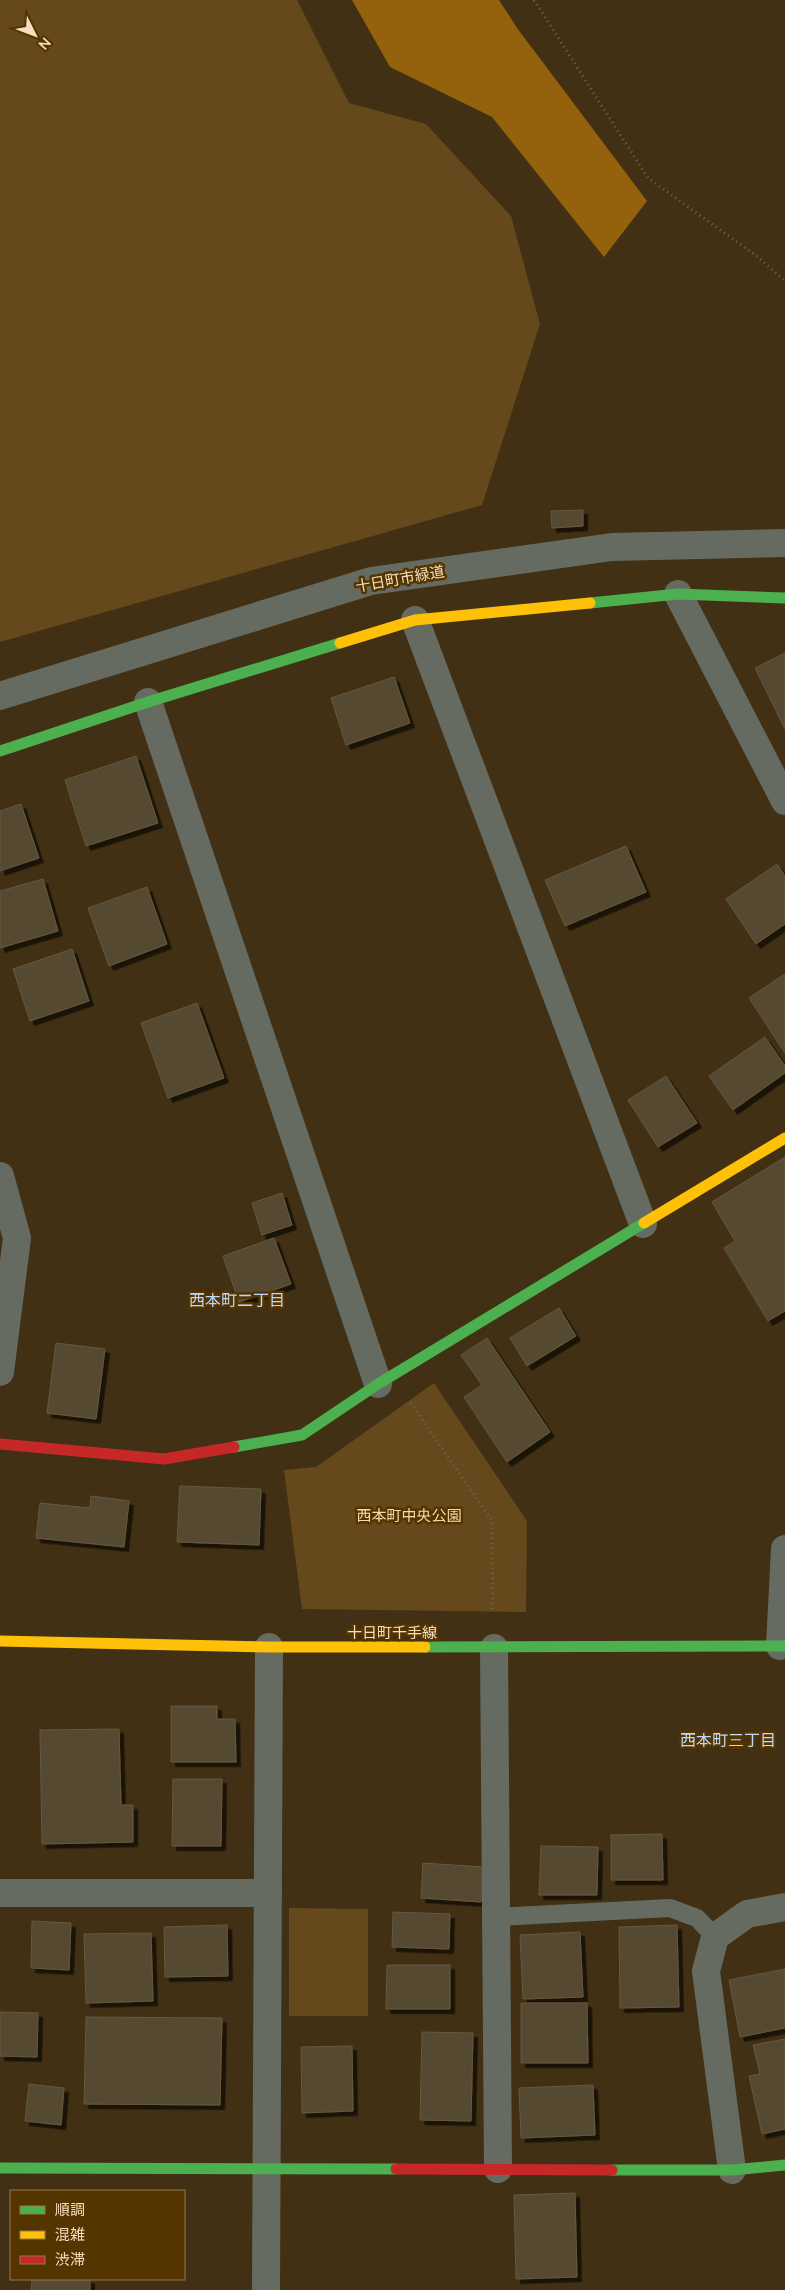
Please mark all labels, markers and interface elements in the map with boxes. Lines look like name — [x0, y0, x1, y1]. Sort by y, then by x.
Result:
north arrow — [10, 10, 60, 60]
text: N — [34, 33, 55, 54]
street label: 十日町市緑道 — [354, 561, 446, 597]
district label: 西本町二丁目 — [189, 1290, 285, 1312]
park label: 西本町中央公園 — [356, 1506, 462, 1526]
street label: 十日町千手線 — [347, 1623, 437, 1643]
district label: 西本町三丁目 — [680, 1730, 776, 1752]
legend — [10, 2190, 185, 2280]
text: 順調 — [55, 2200, 85, 2220]
text: 混雑 — [55, 2225, 85, 2245]
text: 渋滞 — [55, 2250, 85, 2270]

